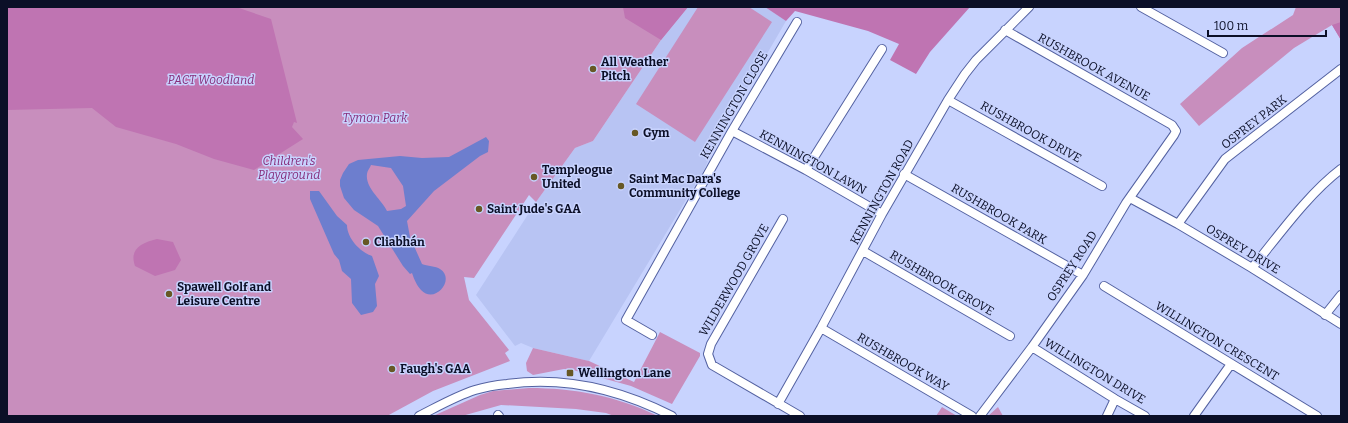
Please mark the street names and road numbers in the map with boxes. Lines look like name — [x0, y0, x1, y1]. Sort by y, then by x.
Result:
street label: RUSHBROOK AVENUE — [1036, 30, 1152, 104]
street label: KENNINGTON CLOSE — [697, 49, 771, 161]
street label: OSPREY PARK — [1219, 92, 1290, 152]
street label: RUSHBROOK DRIVE — [978, 98, 1084, 166]
street label: KENNINGTON LAWN — [757, 127, 869, 197]
street label: KENNINGTON ROAD — [847, 137, 917, 247]
street label: RUSHBROOK PARK — [949, 181, 1050, 247]
street label: WILDERWOOD GROVE — [696, 221, 772, 339]
street label: OSPREY DRIVE — [1203, 221, 1283, 277]
street label: OSPREY ROAD — [1044, 228, 1100, 304]
street label: RUSHBROOK GROVE — [888, 248, 996, 318]
street label: WILLINGTON CRESCENT — [1153, 299, 1281, 383]
street label: RUSHBROOK WAY — [855, 330, 952, 394]
street label: WILLINGTON DRIVE — [1042, 335, 1148, 407]

